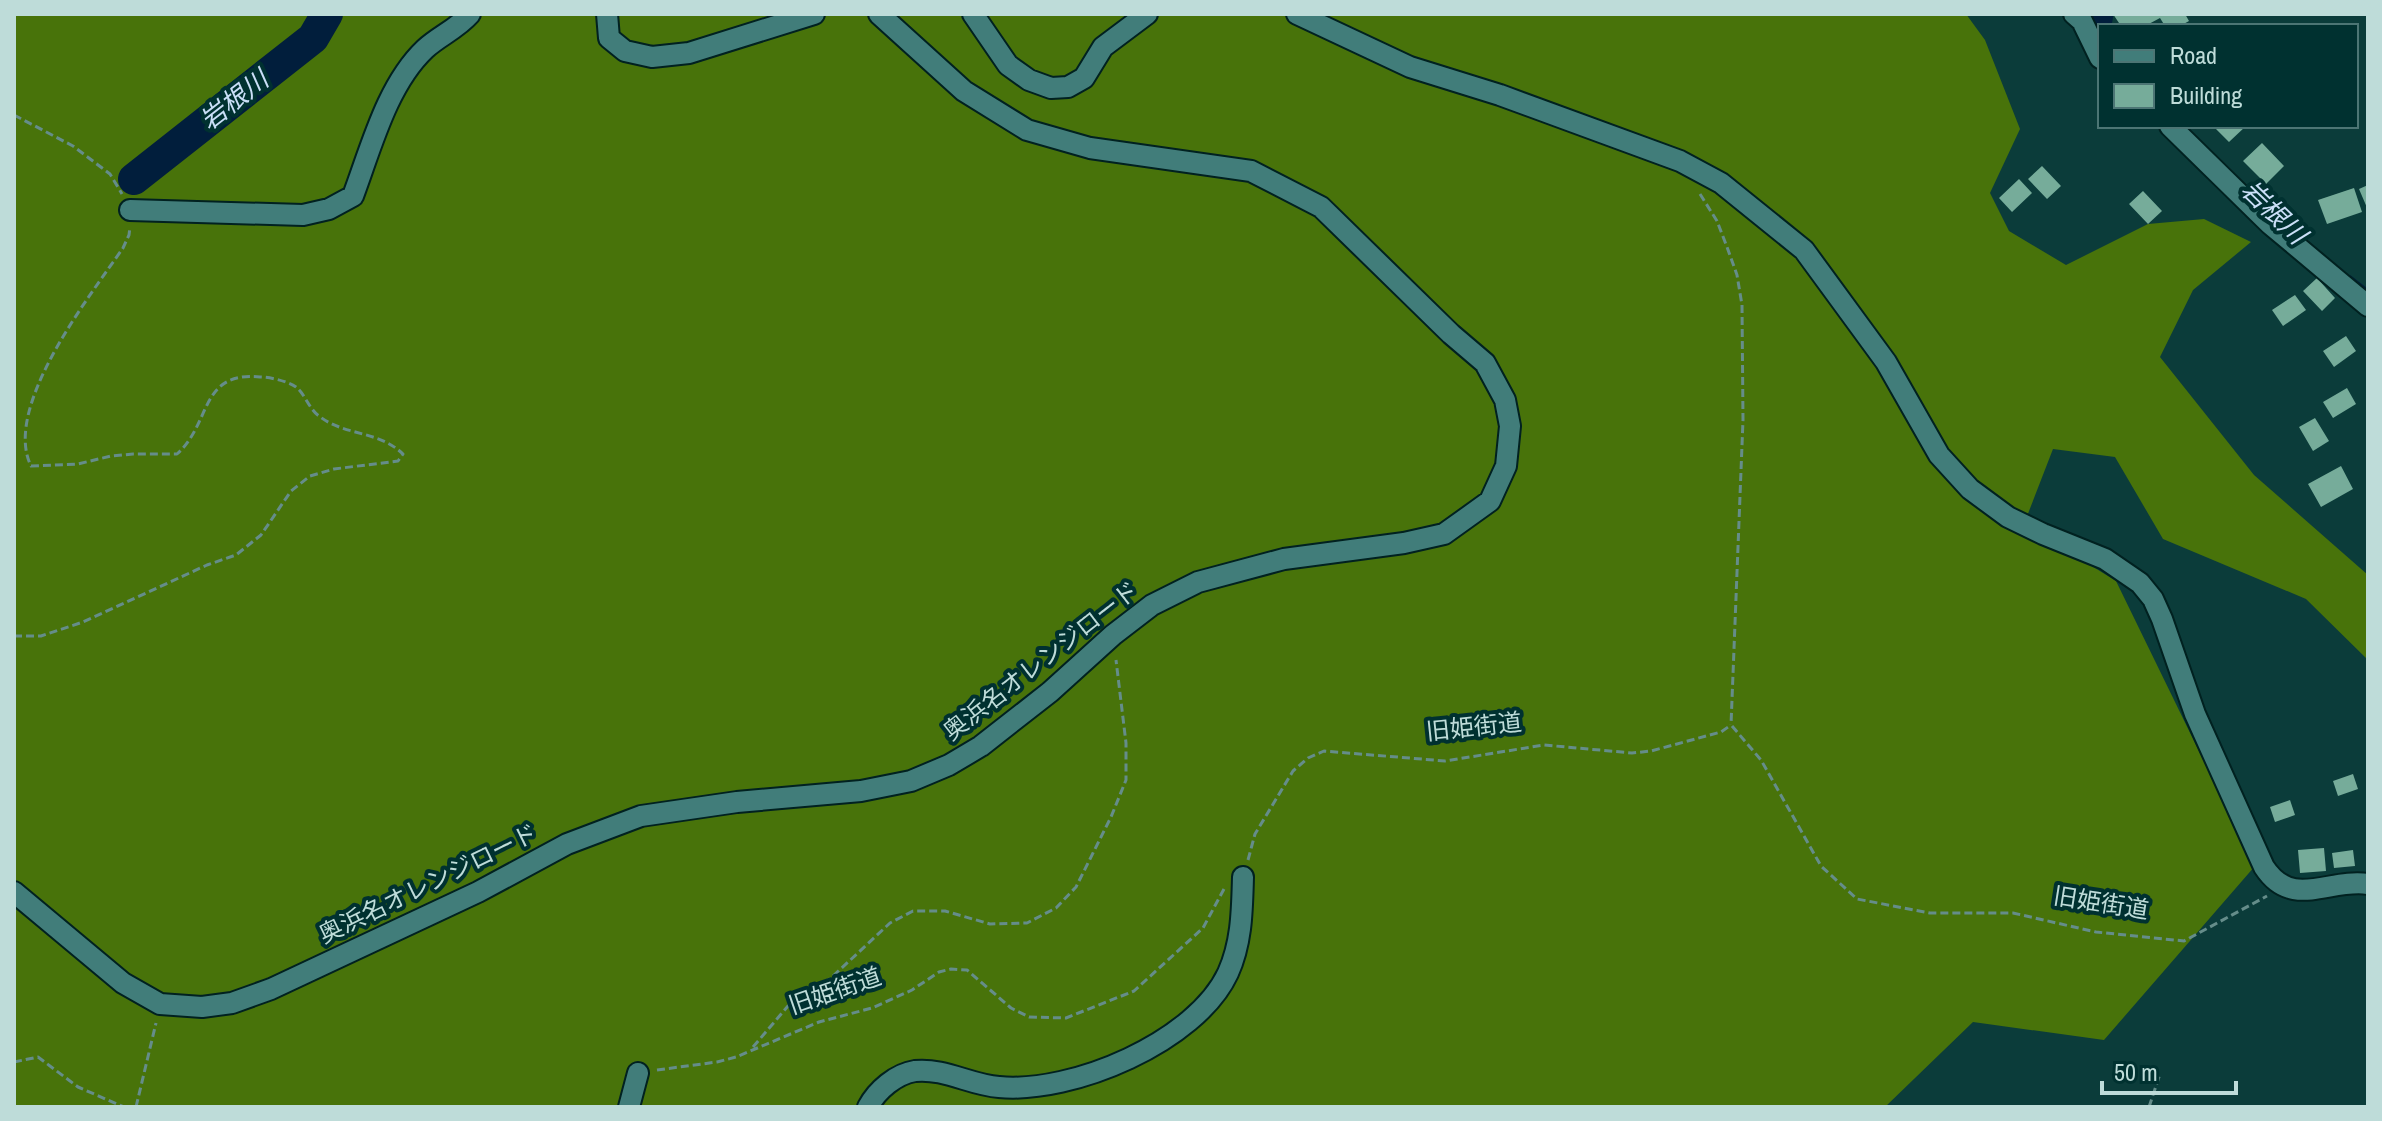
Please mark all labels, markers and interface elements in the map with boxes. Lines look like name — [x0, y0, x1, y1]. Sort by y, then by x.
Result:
legend — [2098, 24, 2358, 128]
text: Road — [2170, 39, 2217, 71]
water label: 岩根川 — [192, 60, 278, 137]
text: Building — [2170, 79, 2242, 111]
water label: 岩根川 — [2234, 172, 2317, 253]
street label: 奥浜名オレンジロード — [936, 574, 1145, 747]
street label: 旧姫街道 — [1424, 705, 1523, 747]
street label: 奥浜名オレンジロード — [313, 816, 542, 950]
street label: 旧姫街道 — [2051, 879, 2151, 925]
street label: 旧姫街道 — [784, 959, 885, 1021]
scale bar — [2102, 1045, 2236, 1095]
text: 50 m — [2114, 1056, 2158, 1088]

